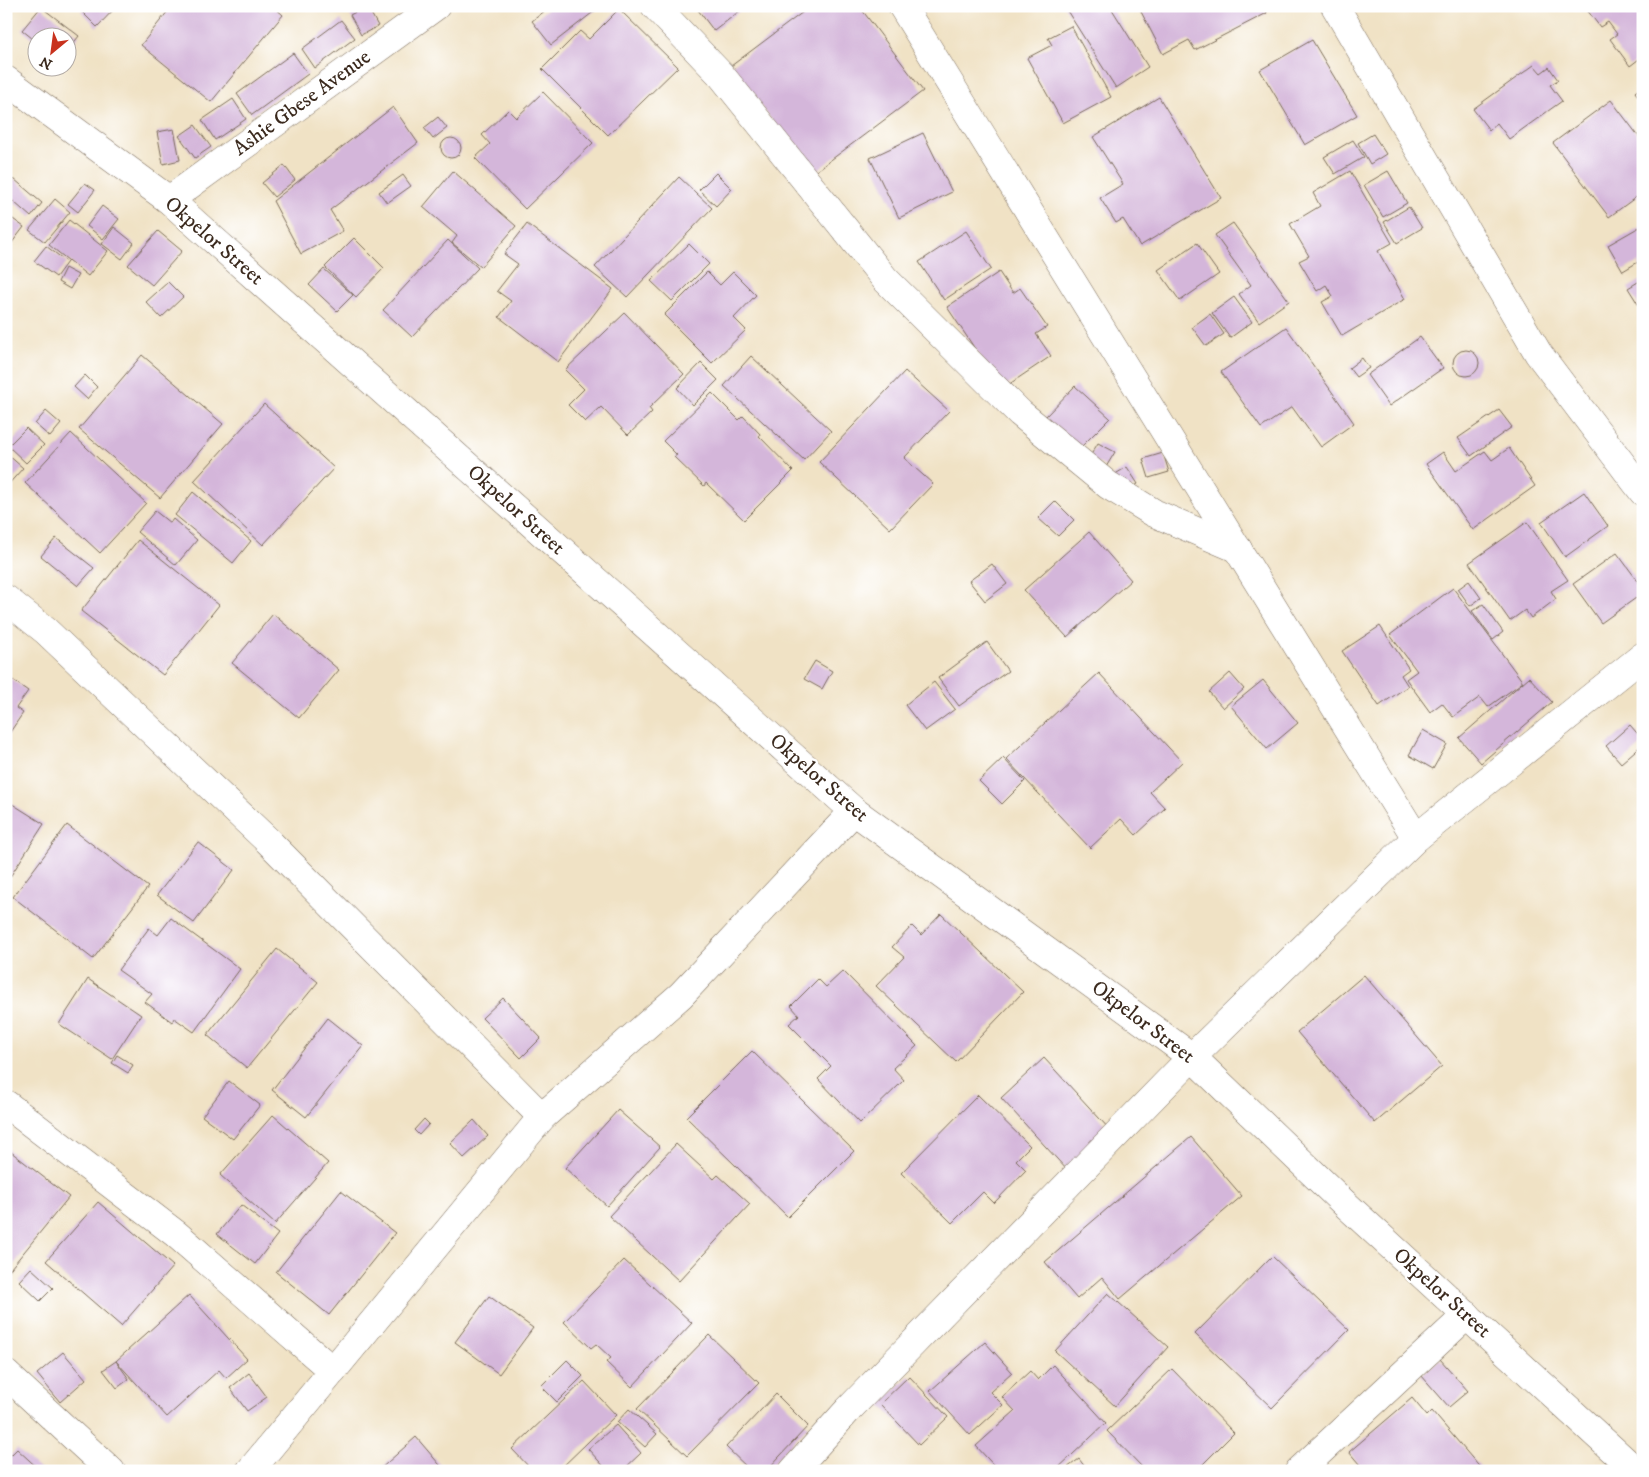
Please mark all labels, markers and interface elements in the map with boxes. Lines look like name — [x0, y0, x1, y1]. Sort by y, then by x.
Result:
north arrow — [28, 28, 78, 78]
street label: Ashie Gbese Avenue — [228, 44, 376, 162]
text: N — [36, 52, 56, 73]
street label: Okpelor Street — [159, 191, 269, 291]
street label: Okpelor Street — [462, 459, 570, 561]
street label: Okpelor Street — [764, 728, 874, 828]
street label: Okpelor Street — [1086, 975, 1200, 1069]
street label: Okpelor Street — [1388, 1242, 1496, 1344]

